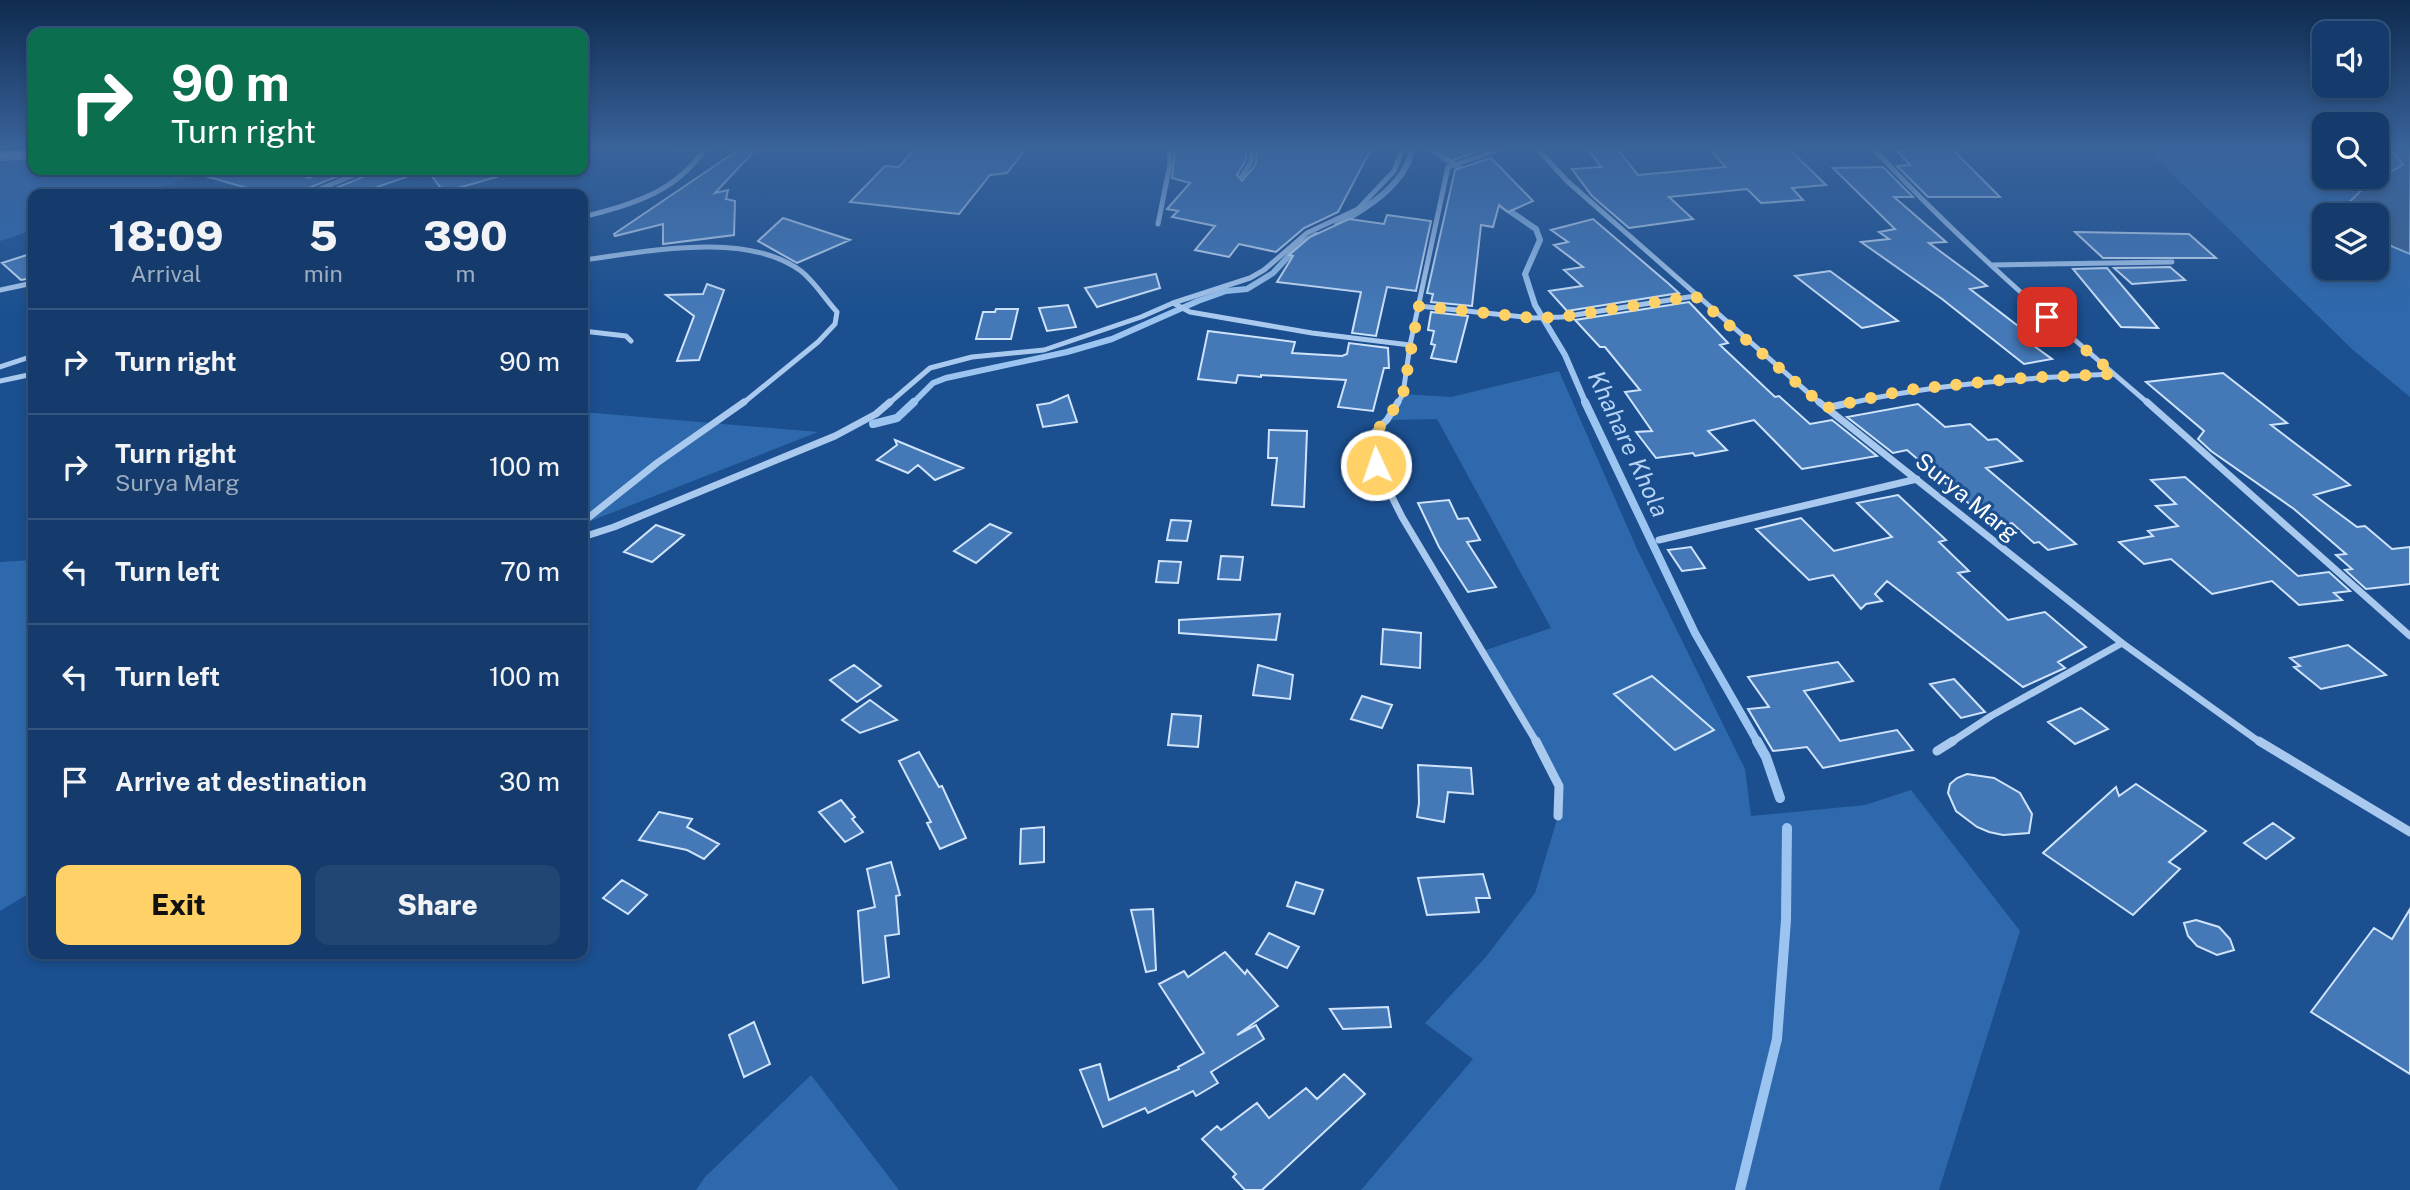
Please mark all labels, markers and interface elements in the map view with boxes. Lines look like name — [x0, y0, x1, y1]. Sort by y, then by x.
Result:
map controls — [2312, 21, 2389, 280]
button: sound — [2312, 21, 2389, 98]
text: 90 m — [171, 54, 290, 112]
icon: right — [56, 56, 147, 147]
button: search — [2312, 112, 2389, 189]
text: Turn right — [171, 113, 316, 150]
button: layers — [2312, 203, 2389, 280]
text: 18:09 — [108, 211, 224, 260]
text: 5 — [309, 211, 338, 260]
text: 390 — [423, 211, 508, 260]
text: Arrival — [130, 260, 201, 287]
text: min — [304, 260, 343, 287]
text: m — [455, 260, 475, 287]
pin — [2017, 287, 2077, 347]
icon: arrive — [2028, 298, 2066, 336]
icon: right — [56, 343, 94, 381]
text: Turn right — [115, 346, 237, 377]
text: 90 m — [499, 346, 560, 377]
water label: Khahare Khola — [1583, 366, 1675, 521]
position arrow — [1339, 428, 1413, 502]
text: Turn right — [115, 438, 237, 469]
street label: Surya Marg — [1910, 447, 2024, 546]
icon: right — [56, 448, 94, 486]
text: 100 m — [489, 451, 560, 482]
text: Surya Marg — [115, 469, 240, 496]
icon: left — [56, 553, 94, 591]
text: Turn left — [115, 556, 220, 587]
text: 70 m — [500, 556, 560, 587]
icon: left — [56, 658, 94, 696]
text: Turn left — [115, 661, 220, 692]
text: 100 m — [489, 661, 560, 692]
icon: arrive — [56, 763, 94, 801]
text: Arrive at destination — [115, 766, 367, 797]
text: 30 m — [499, 766, 560, 797]
button: Exit — [56, 865, 301, 945]
button: Share — [315, 865, 560, 945]

